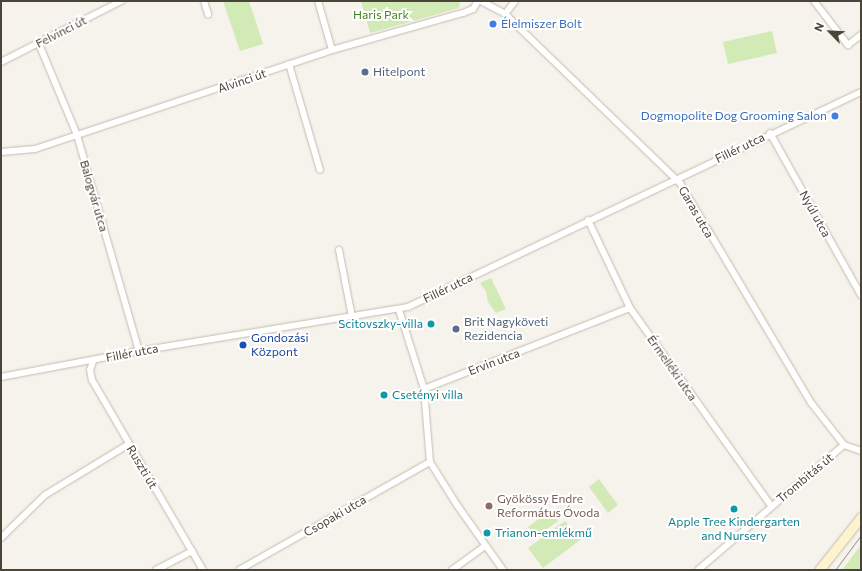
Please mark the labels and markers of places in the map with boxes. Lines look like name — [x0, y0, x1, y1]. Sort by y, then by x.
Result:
place label: Élelmiszer Bolt — [501, 17, 582, 31]
marker: Élelmiszer Bolt — [488, 19, 498, 29]
place label: Hitelpont — [373, 65, 425, 79]
marker: Hitelpont — [360, 67, 370, 77]
place label: Dogmopolite Dog Grooming Salon — [641, 109, 827, 123]
marker: Dogmopolite Dog Grooming Salon — [830, 111, 840, 121]
place label: Brit Nagyköveti Rezidencia — [464, 315, 548, 343]
place label: Scitovszky-villa — [338, 317, 423, 331]
marker: Scitovszky-villa — [426, 319, 436, 329]
marker: Brit Nagyköveti Rezidencia — [451, 324, 461, 334]
place label: Gondozási Központ — [251, 331, 309, 359]
marker: Gondozási Központ — [238, 340, 248, 350]
place label: Csetényi villa — [392, 388, 463, 402]
marker: Csetényi villa — [379, 390, 389, 400]
place label: Gyökössy Endre Református Óvoda — [497, 492, 599, 520]
marker: Gyökössy Endre Református Óvoda — [484, 501, 494, 511]
marker: Apple Tree Kindergarten and Nursery — [729, 504, 739, 514]
place label: Apple Tree Kindergarten and Nursery — [668, 515, 800, 543]
place label: Trianon-emlékmű — [495, 526, 592, 540]
marker: Trianon-emlékmű — [482, 528, 492, 538]

